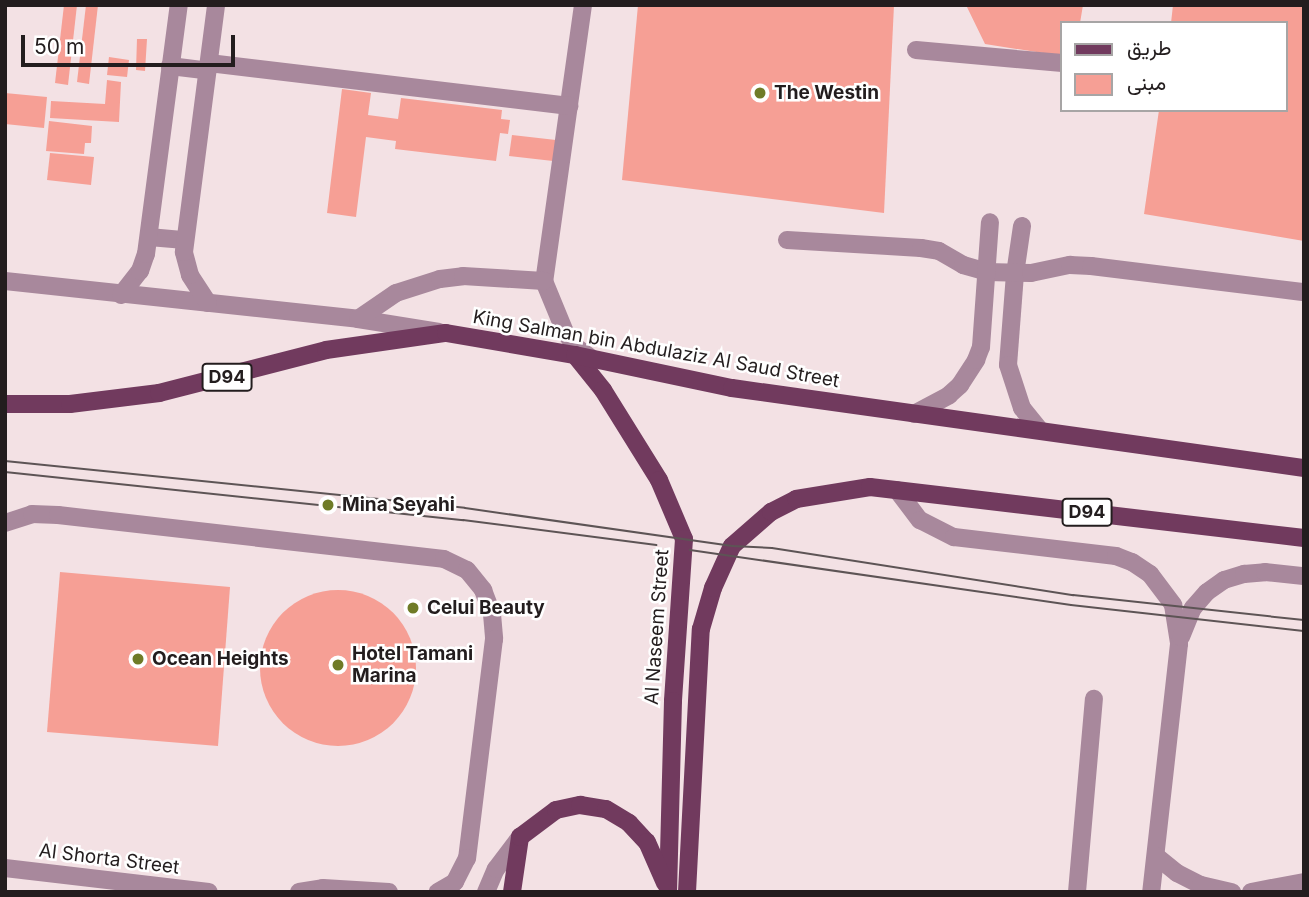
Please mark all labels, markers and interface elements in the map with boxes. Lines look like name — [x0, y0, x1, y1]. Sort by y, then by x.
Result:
scale bar — [24, 21, 238, 65]
legend — [1060, 21, 1288, 112]
text: 50 m — [34, 34, 84, 59]
text: طريق — [1127, 35, 1172, 60]
text: مبنى — [1127, 70, 1166, 95]
place label: The Westin — [774, 82, 879, 104]
marker: The Westin — [752, 85, 768, 101]
street label: King Salman bin Abdulaziz Al Saud Street — [471, 306, 841, 392]
road number: D94 — [201, 362, 253, 391]
place label: Mina Seyahi — [342, 494, 455, 516]
marker: Mina Seyahi — [320, 497, 336, 513]
road number: D94 — [1061, 498, 1113, 526]
street label: Al Naseem Street — [640, 548, 674, 706]
place label: Celui Beauty — [427, 597, 545, 619]
marker: Celui Beauty — [405, 600, 421, 616]
place label: Hotel Tamani Marina — [352, 643, 473, 687]
place label: Ocean Heights — [152, 648, 289, 670]
marker: Ocean Heights — [130, 651, 146, 667]
marker: Hotel Tamani Marina — [330, 657, 346, 673]
street label: Al Shorta Street — [38, 839, 180, 879]

